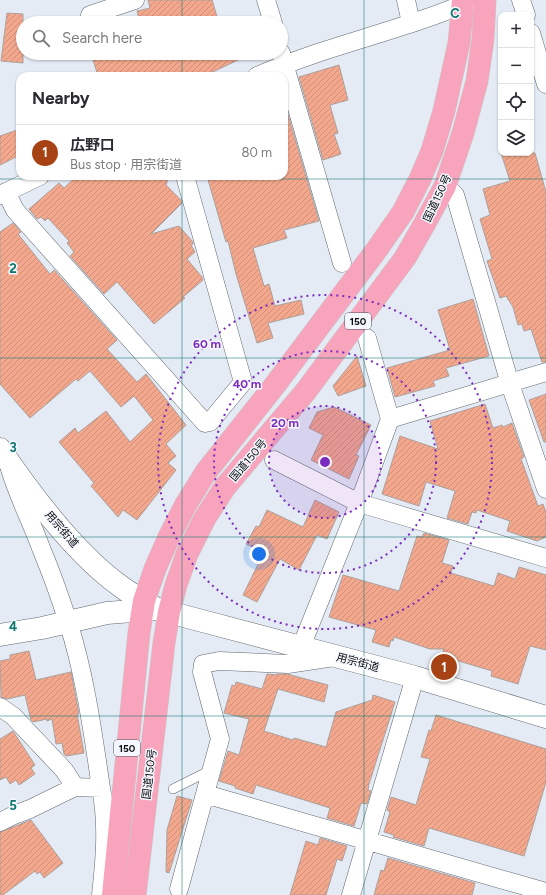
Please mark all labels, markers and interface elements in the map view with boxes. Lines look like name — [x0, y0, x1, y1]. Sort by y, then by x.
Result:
text: C — [450, 6, 460, 21]
map controls — [498, 12, 534, 156]
button: + — [498, 12, 534, 48]
search box — [16, 16, 288, 60]
icon: search — [30, 27, 52, 49]
text: Search here — [62, 29, 142, 47]
button: − — [498, 48, 534, 84]
button: locate — [498, 84, 534, 120]
text: Nearby — [32, 88, 90, 108]
button: layers — [498, 120, 534, 156]
text: 広野口 — [70, 136, 115, 154]
text: 1 — [42, 145, 48, 160]
text: 80 m — [241, 145, 272, 160]
text: Bus stop · 用宗街道 — [70, 157, 182, 172]
street label: 国道150号 — [421, 172, 454, 224]
text: 2 — [9, 261, 17, 276]
road number: 150 — [345, 313, 371, 329]
text: 60 m — [193, 337, 221, 351]
text: 40 m — [233, 377, 261, 391]
text: 20 m — [271, 416, 299, 430]
street label: 国道150号 — [227, 437, 270, 484]
text: 3 — [9, 440, 17, 455]
centre of rings — [318, 455, 332, 469]
street label: 用宗街道 — [42, 508, 81, 550]
your location — [249, 544, 269, 564]
text: 4 — [9, 619, 17, 634]
street label: 用宗街道 — [335, 651, 381, 674]
pin: 1 — [431, 652, 457, 682]
road number: 150 — [114, 740, 140, 756]
street label: 国道150号 — [140, 748, 159, 800]
text: 5 — [9, 798, 17, 813]

